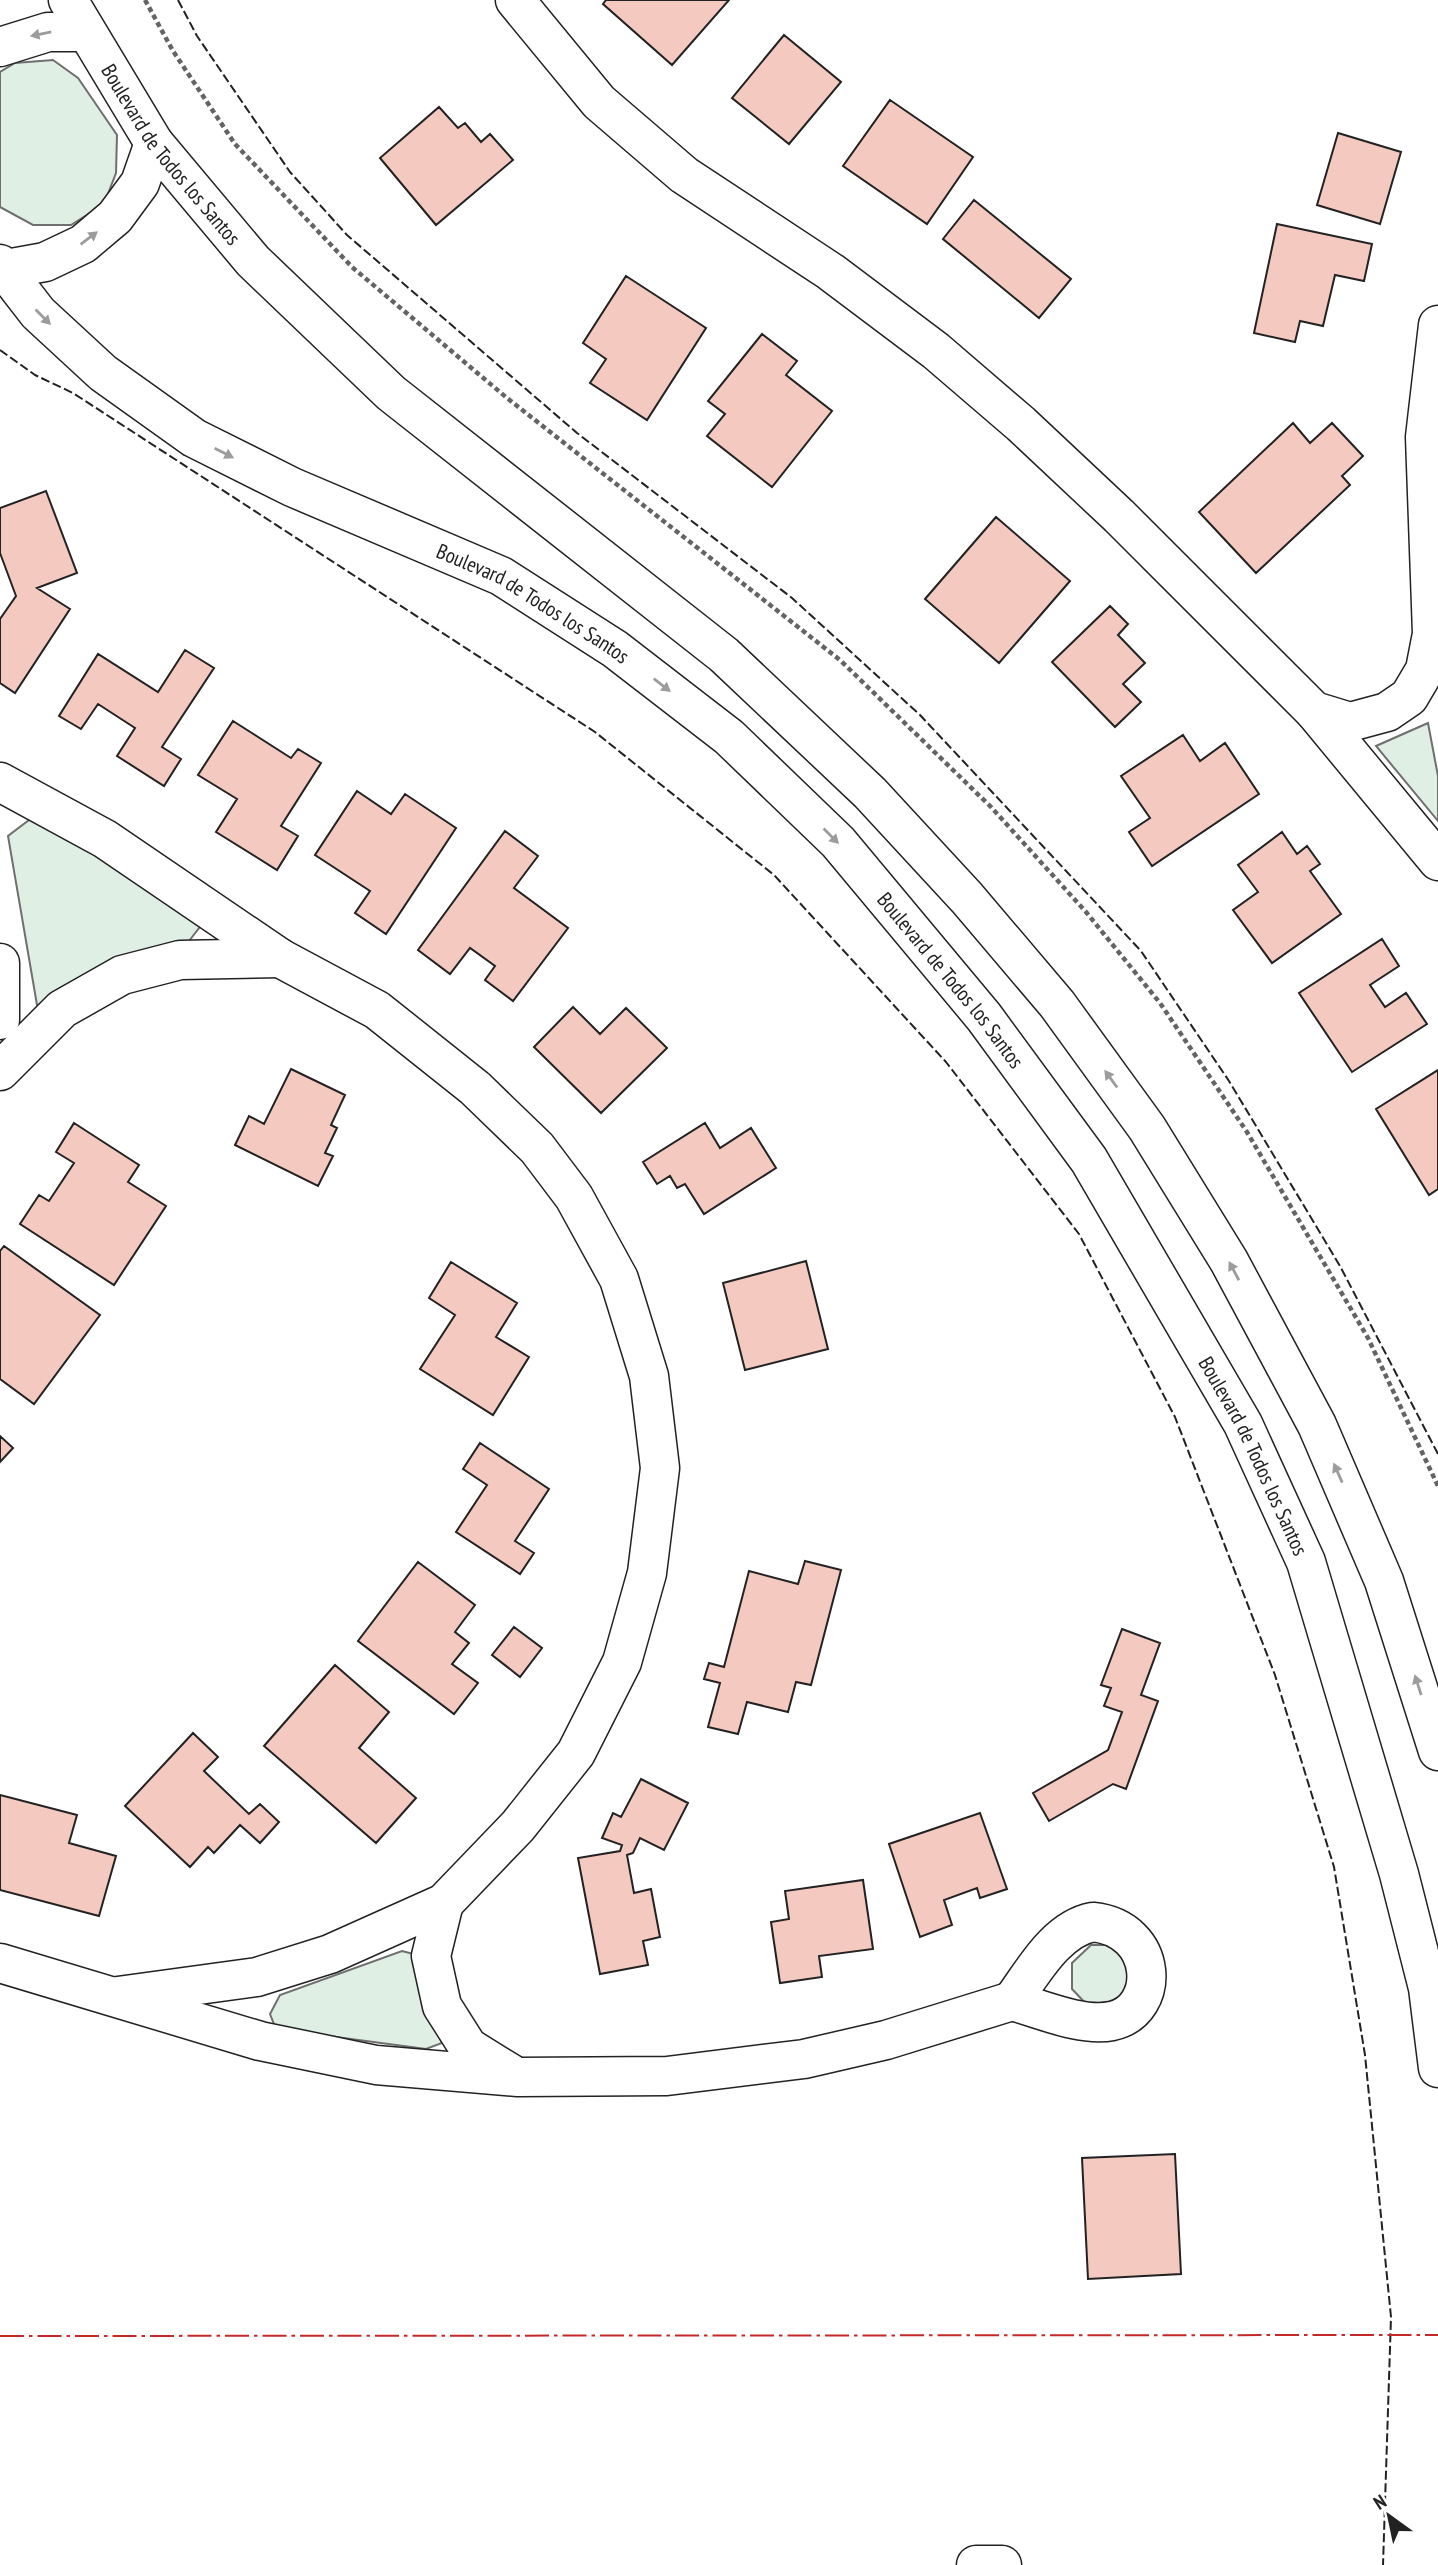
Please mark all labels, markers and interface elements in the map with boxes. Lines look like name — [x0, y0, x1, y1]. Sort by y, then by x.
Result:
one-way arrow — [30, 29, 52, 40]
street label: Boulevard de Todos los Santos — [96, 59, 247, 250]
one-way arrow — [80, 232, 98, 246]
one-way arrow — [35, 308, 51, 325]
one-way arrow — [214, 448, 234, 459]
street label: Boulevard de Todos los Santos — [433, 537, 635, 669]
one-way arrow — [652, 677, 670, 692]
one-way arrow — [823, 827, 839, 844]
street label: Boulevard de Todos los Santos — [872, 886, 1030, 1073]
one-way arrow — [1105, 1070, 1119, 1088]
one-way arrow — [1228, 1261, 1240, 1280]
street label: Boulevard de Todos los Santos — [1193, 1351, 1315, 1559]
one-way arrow — [1332, 1462, 1343, 1483]
one-way arrow — [1413, 1675, 1423, 1696]
north arrow — [1354, 2481, 1424, 2551]
text: N — [1369, 2489, 1391, 2515]

